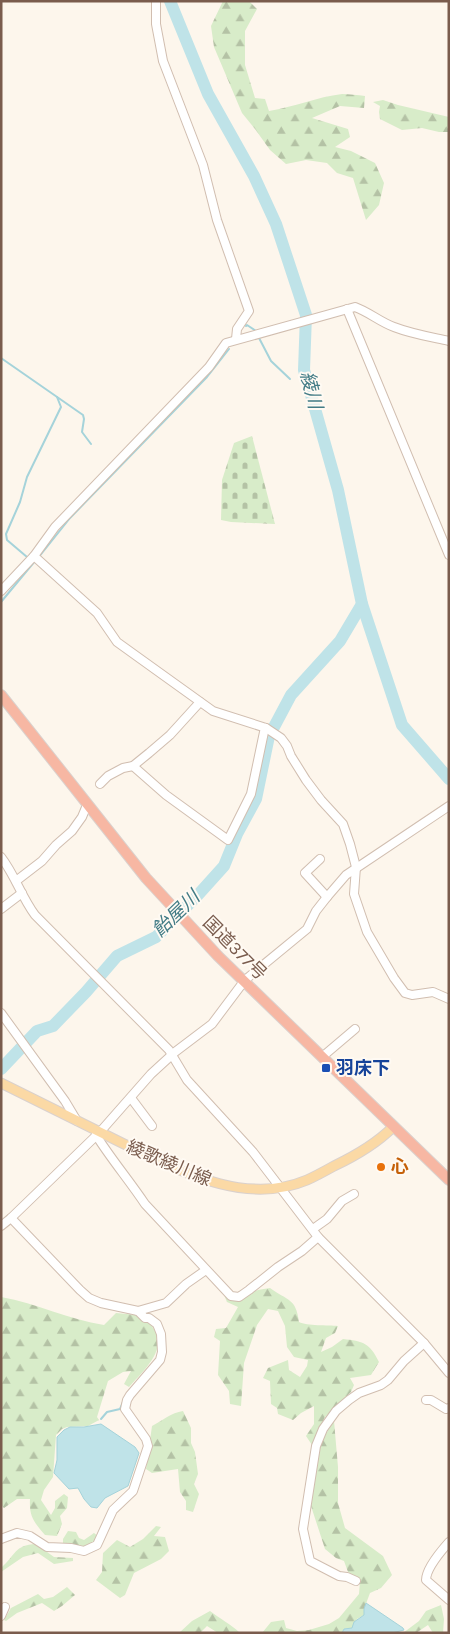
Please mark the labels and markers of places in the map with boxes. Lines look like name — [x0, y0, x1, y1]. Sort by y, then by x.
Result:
place label: 羽床下 — [336, 1057, 390, 1079]
marker: 羽床下 — [320, 1062, 332, 1074]
place label: 心 — [391, 1156, 409, 1178]
marker: 心 — [375, 1161, 387, 1173]

